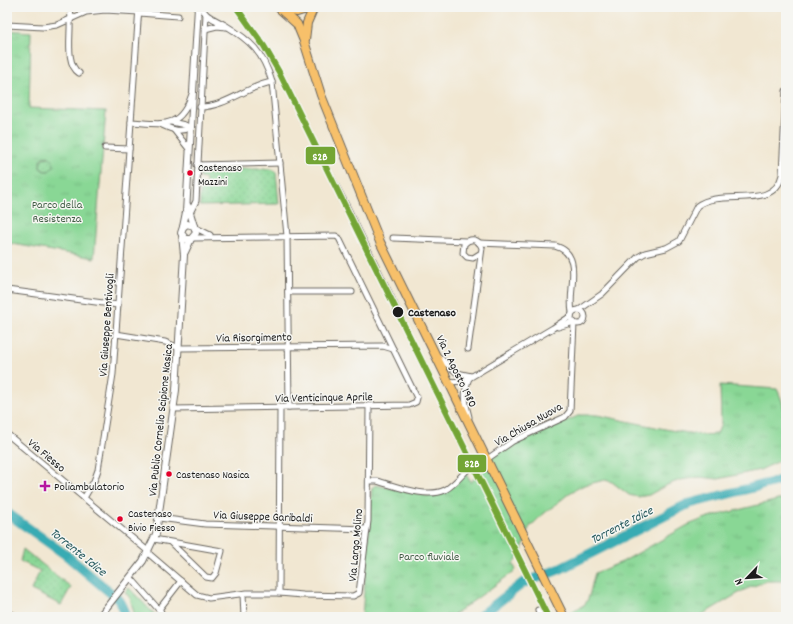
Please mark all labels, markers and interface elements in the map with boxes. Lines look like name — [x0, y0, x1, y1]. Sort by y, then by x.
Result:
line badge: S2B — [305, 146, 336, 165]
text: S2B — [313, 150, 327, 166]
place label: Castenaso Mazzini — [198, 161, 242, 191]
marker: Castenaso Mazzini — [185, 168, 195, 178]
park label: Parco della Resistenza — [32, 197, 83, 228]
street label: Via Giuseppe Bentivogli — [95, 273, 120, 377]
marker: Castenaso — [391, 305, 405, 319]
place label: Castenaso — [408, 305, 457, 322]
street label: Via Risorgimento — [216, 329, 292, 348]
street label: Via 2 Agosto 1980 — [431, 333, 481, 411]
street label: Via Publio Cornelio Scipione Nasica — [145, 343, 178, 497]
street label: Via Venticinque Aprile — [275, 389, 373, 408]
street label: Via Chiusa Nuova — [492, 399, 566, 452]
street label: Via Fiesso — [23, 435, 69, 477]
line badge: S2B — [457, 454, 487, 473]
text: S2B — [465, 457, 479, 473]
place label: Castenaso Nasica — [176, 468, 250, 484]
marker: Castenaso Nasica — [164, 469, 174, 479]
place label: Poliambulatorio — [54, 479, 124, 496]
marker: Poliambulatorio — [39, 480, 51, 492]
water label: Torrente Idice — [587, 502, 658, 550]
place label: Castenaso Bivio Fiesso — [128, 507, 175, 537]
street label: Via Giuseppe Garibaldi — [213, 507, 313, 528]
street label: Via Largo Molino — [345, 508, 368, 582]
marker: Castenaso Bivio Fiesso — [115, 514, 125, 524]
water label: Torrente Idice — [45, 524, 111, 583]
park label: Parco fluviale — [399, 549, 459, 566]
north arrow — [727, 558, 767, 598]
text: N — [731, 575, 748, 587]

